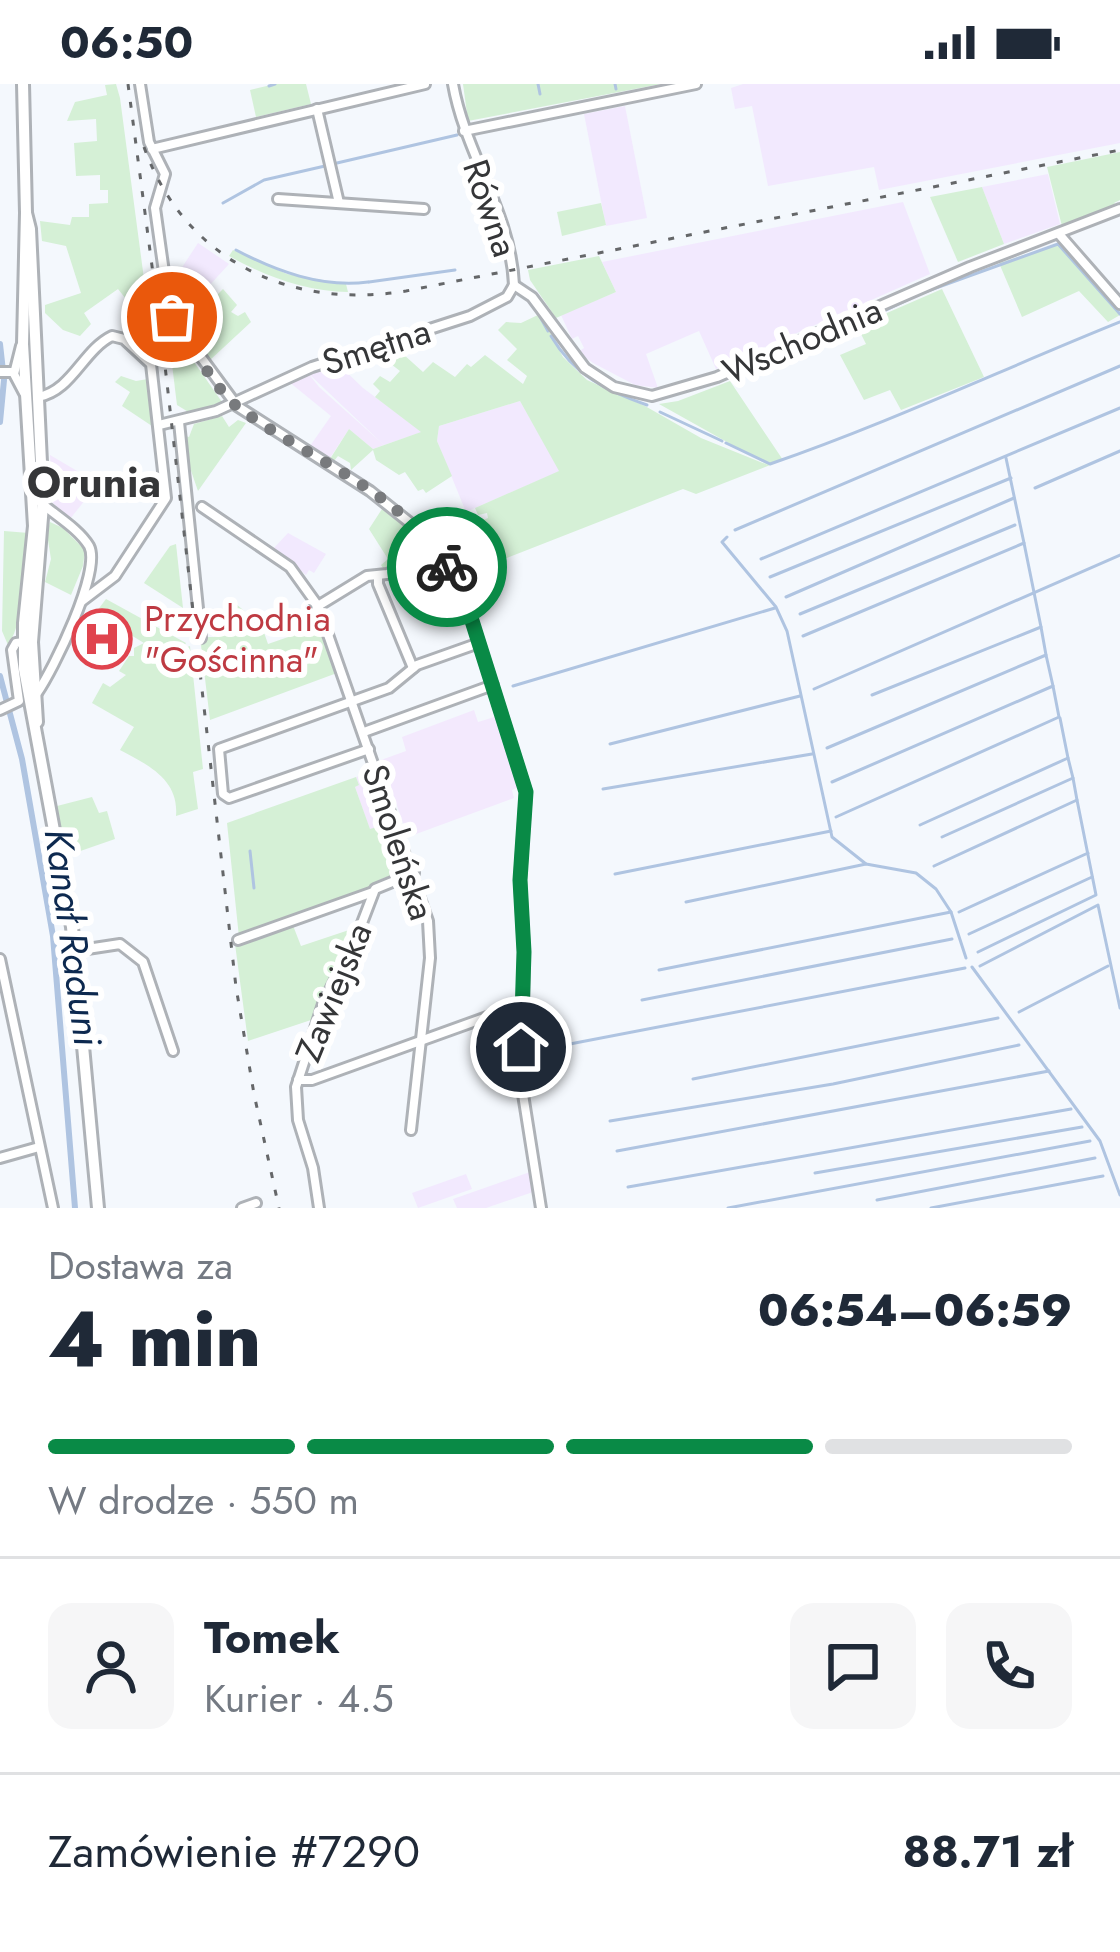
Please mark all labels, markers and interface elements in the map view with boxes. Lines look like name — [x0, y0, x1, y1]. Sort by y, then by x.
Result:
text: 06:50 — [60, 10, 193, 75]
street label: Równa — [450, 152, 532, 264]
pin — [121, 266, 223, 368]
street label: Wschodnia — [714, 283, 890, 397]
icon: bag — [139, 284, 205, 350]
street label: Smętna — [315, 304, 437, 388]
district label: Orunia — [27, 452, 161, 513]
courier — [387, 507, 507, 627]
icon: bike — [414, 534, 480, 600]
place label: Przychodnia "Gościnna" — [144, 592, 331, 685]
hospital icon: Przychodnia "Gościnna" — [71, 608, 133, 670]
street label: Smoleńska — [349, 757, 449, 927]
water label: Kanał Raduni — [30, 825, 117, 1050]
street label: Zawiejska — [282, 915, 384, 1069]
pin — [470, 996, 572, 1098]
icon: home — [488, 1014, 554, 1080]
text: Dostawa za — [48, 1237, 233, 1294]
text: 06:54–06:59 — [758, 1278, 1072, 1343]
text: 4 min — [48, 1283, 261, 1395]
text: W drodze · 550 m — [48, 1472, 359, 1529]
button: person — [48, 1603, 174, 1729]
button: chat — [790, 1603, 916, 1729]
button: phone — [946, 1603, 1072, 1729]
text: Tomek — [204, 1605, 340, 1670]
text: Kurier · 4.5 — [204, 1670, 394, 1727]
text: Zamówienie #7290 — [48, 1819, 420, 1884]
text: 88.71 zł — [903, 1819, 1072, 1884]

